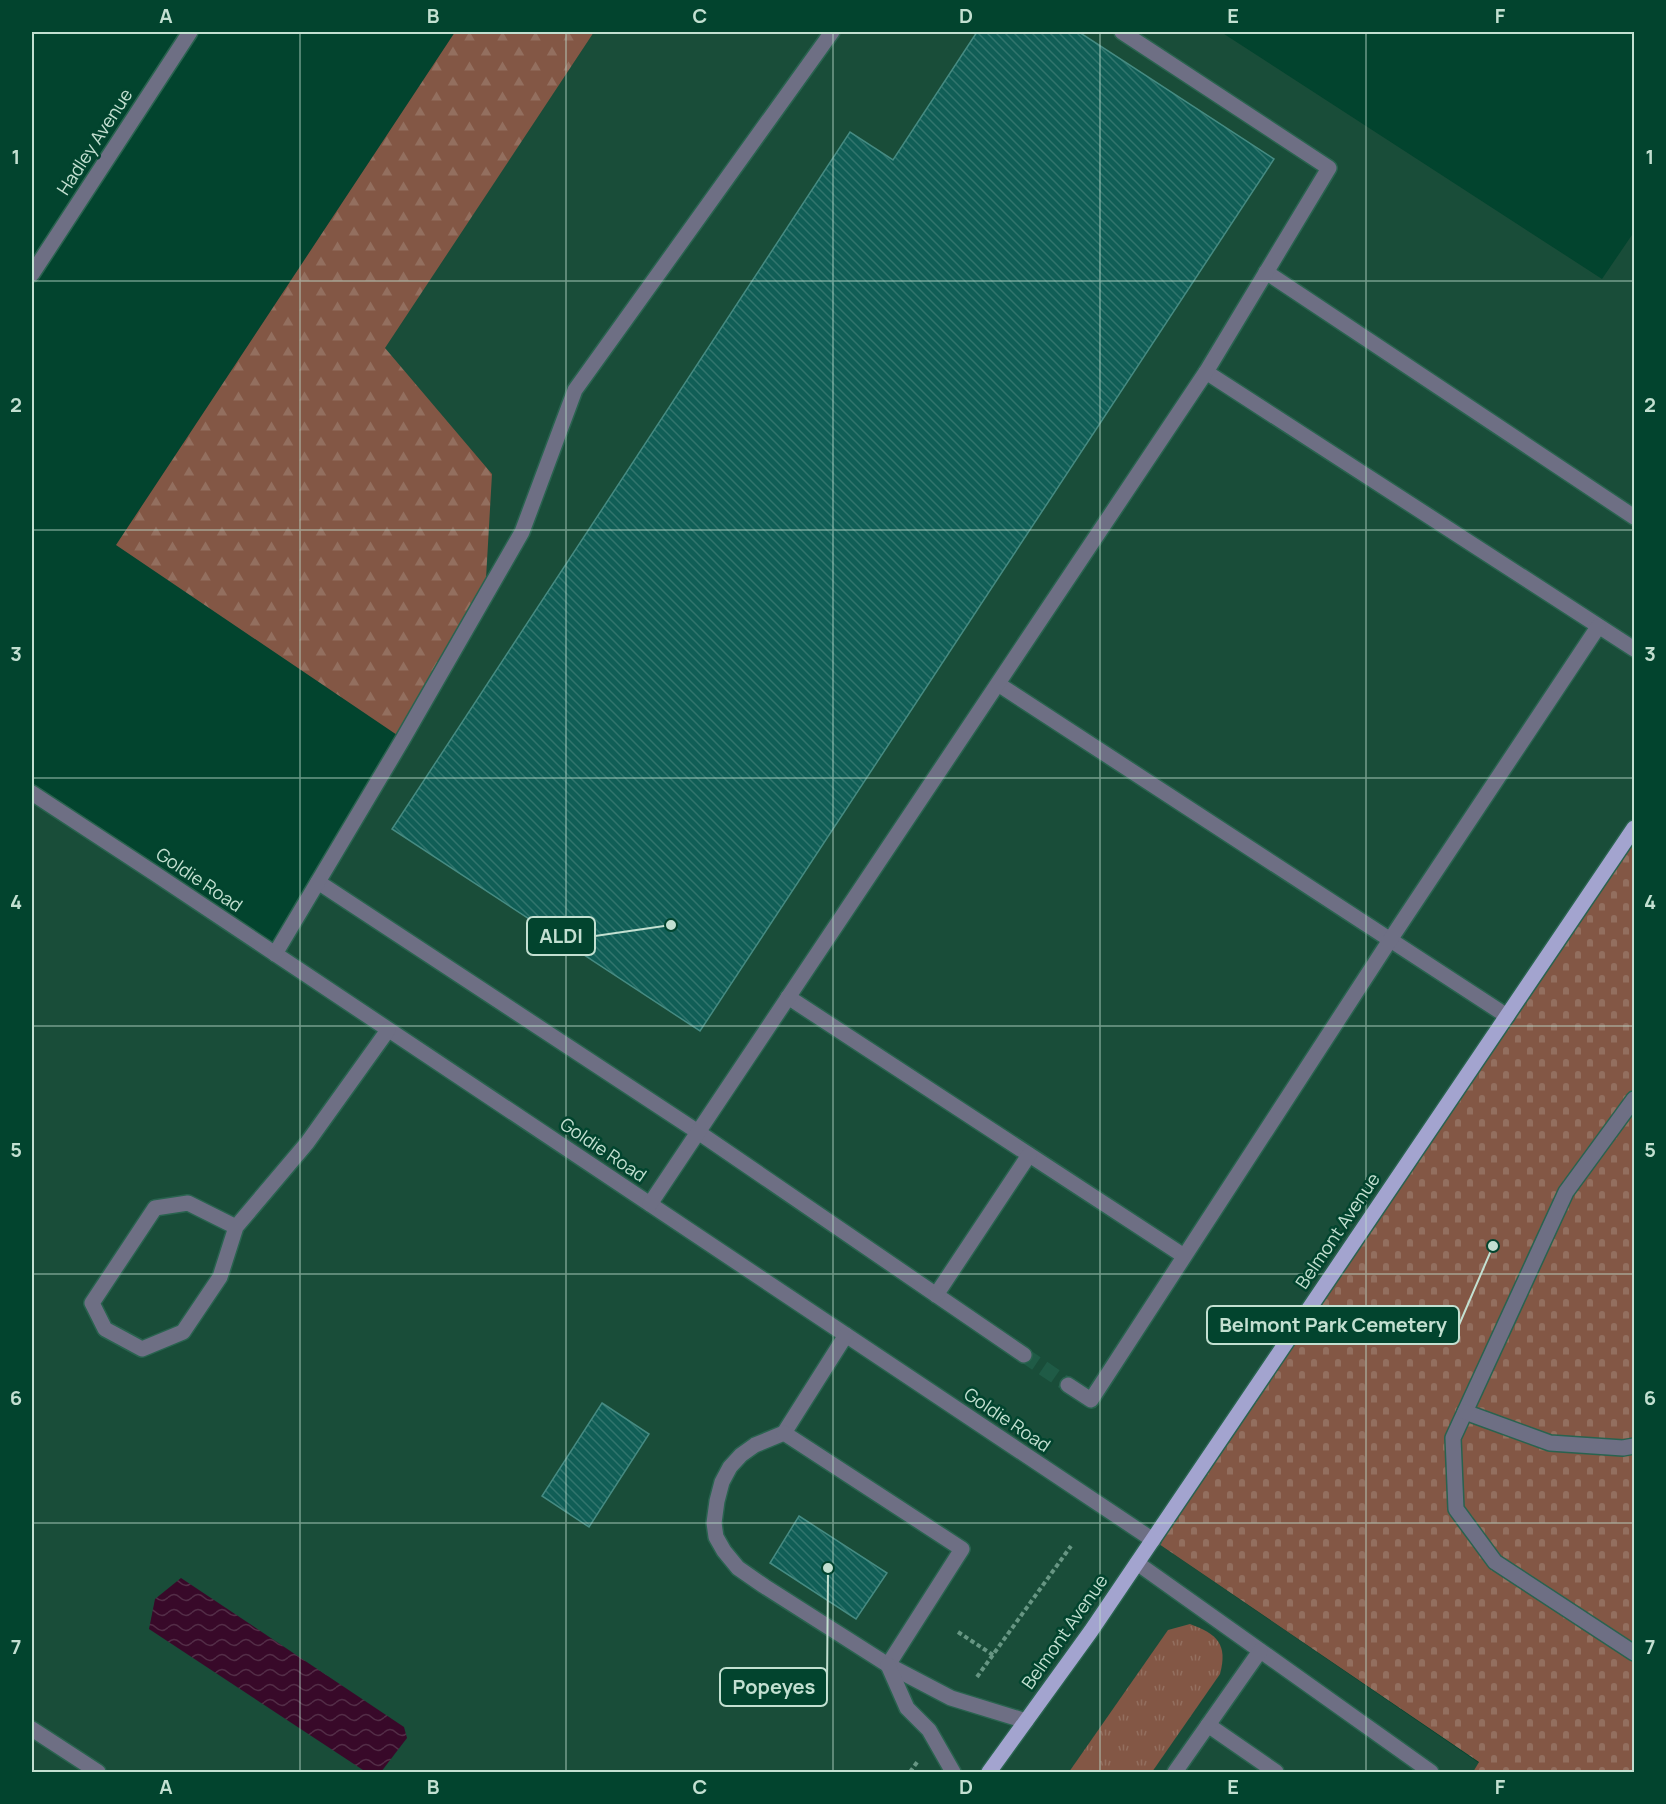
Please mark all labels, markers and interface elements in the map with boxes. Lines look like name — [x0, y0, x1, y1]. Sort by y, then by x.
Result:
text: A — [159, 2, 173, 29]
text: B — [427, 2, 440, 29]
text: C — [693, 2, 707, 29]
text: D — [959, 2, 973, 29]
text: E — [1227, 2, 1239, 29]
text: F — [1495, 2, 1506, 29]
street label: Hadley Avenue — [51, 84, 138, 199]
text: 1 — [12, 143, 20, 170]
text: 1 — [1646, 143, 1654, 170]
text: 2 — [10, 391, 22, 418]
text: 2 — [1644, 391, 1656, 418]
text: 3 — [10, 640, 22, 667]
text: 3 — [1644, 640, 1656, 667]
street label: Goldie Road — [152, 841, 247, 917]
text: 4 — [10, 888, 22, 915]
text: 4 — [1644, 888, 1656, 915]
callout: ALDI — [527, 917, 595, 955]
text: ALDI — [539, 922, 583, 949]
street label: Goldie Road — [556, 1111, 651, 1187]
text: 5 — [10, 1136, 22, 1163]
text: 5 — [1644, 1136, 1656, 1163]
street label: Belmont Avenue — [1290, 1168, 1385, 1293]
callout: Belmont Park Cemetery — [1207, 1306, 1459, 1344]
text: Belmont Park Cemetery — [1219, 1311, 1448, 1338]
street label: Goldie Road — [960, 1381, 1055, 1457]
text: 6 — [10, 1384, 22, 1411]
text: 6 — [1644, 1384, 1656, 1411]
street label: Belmont Avenue — [1016, 1569, 1113, 1693]
text: 7 — [11, 1633, 21, 1660]
text: 7 — [1645, 1633, 1655, 1660]
callout: Popeyes — [720, 1668, 827, 1706]
text: Popeyes — [733, 1673, 816, 1700]
text: A — [159, 1773, 173, 1800]
text: B — [427, 1773, 440, 1800]
text: C — [693, 1773, 707, 1800]
text: D — [959, 1773, 973, 1800]
text: E — [1227, 1773, 1239, 1800]
text: F — [1495, 1773, 1506, 1800]

